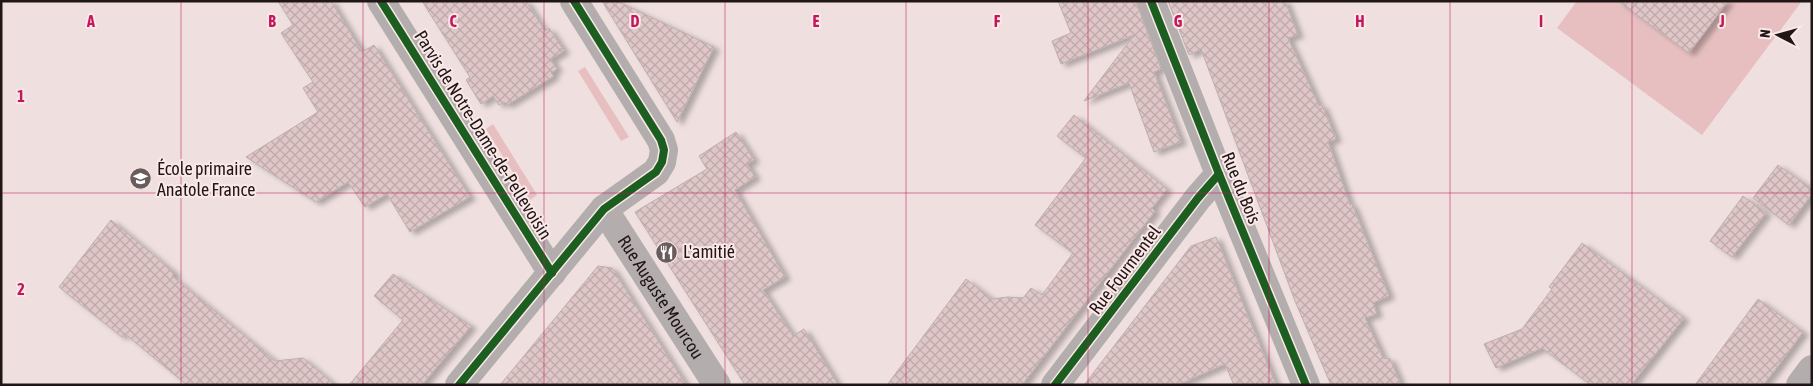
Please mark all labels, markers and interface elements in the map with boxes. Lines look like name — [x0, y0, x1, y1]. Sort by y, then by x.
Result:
north arrow — [1753, 10, 1803, 60]
text: A — [86, 12, 95, 30]
text: B — [268, 12, 276, 30]
text: C — [449, 12, 457, 30]
text: D — [631, 12, 640, 30]
text: E — [813, 12, 820, 30]
text: F — [994, 12, 1001, 30]
text: G — [1174, 12, 1183, 30]
text: H — [1355, 12, 1365, 30]
text: I — [1539, 12, 1543, 30]
text: J — [1718, 12, 1725, 30]
street label: Parvis de Notre-Dame-de-Pellevoisin — [410, 26, 557, 243]
text: N — [1757, 29, 1773, 39]
text: 1 — [17, 87, 25, 105]
street label: Rue du Bois — [1218, 149, 1265, 227]
place label: École primaire Anatole France — [157, 158, 255, 200]
school or university icon: École primaire Anatole France — [129, 167, 153, 191]
street label: Rue Fourmentel — [1084, 221, 1165, 318]
street label: Rue Auguste Mourcou — [614, 231, 709, 363]
restaurant icon: L'amitié — [655, 240, 679, 264]
place label: L'amitié — [683, 241, 735, 262]
text: 2 — [17, 280, 25, 298]

